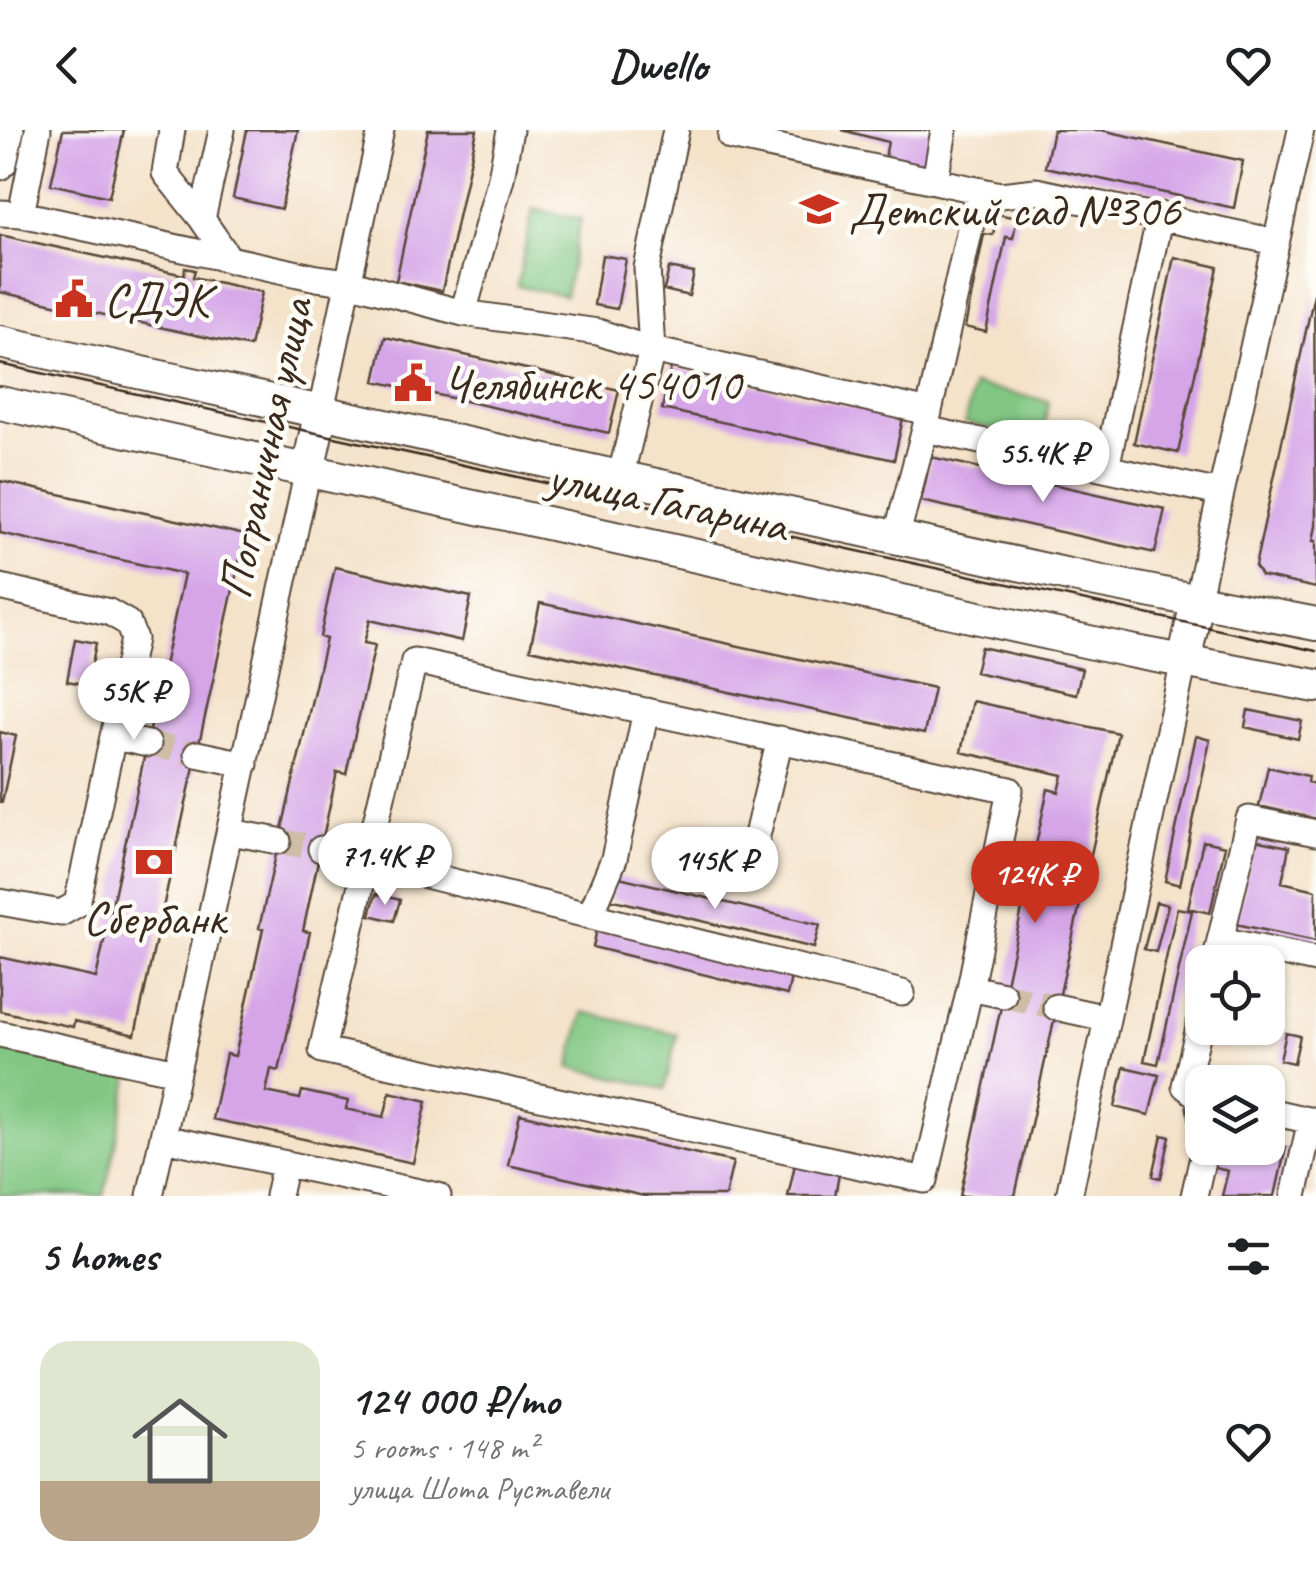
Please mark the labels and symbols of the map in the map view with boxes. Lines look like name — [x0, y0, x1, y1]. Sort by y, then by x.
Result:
place label: Детский сад №306 — [849, 180, 1182, 240]
school or university icon: Детский сад №306 — [798, 188, 840, 230]
place label: СДЭК — [104, 270, 218, 330]
public building icon: СДЭК — [53, 278, 95, 320]
street label: Пограничная улица — [204, 290, 327, 604]
place label: Челябинск 454010 — [443, 354, 744, 414]
public building icon: Челябинск 454010 — [392, 362, 434, 404]
pin: 55.4K ₽ — [951, 420, 1135, 505]
street label: улица Гагарина — [540, 446, 796, 556]
pin: 55K ₽ — [64, 658, 204, 743]
pin: 71.4K ₽ — [293, 823, 477, 908]
pin: 145K ₽ — [634, 827, 796, 912]
bank icon: Сбербанк — [133, 841, 175, 883]
pin: 124K ₽ — [954, 841, 1116, 926]
place label: Сбербанк — [83, 888, 229, 948]

